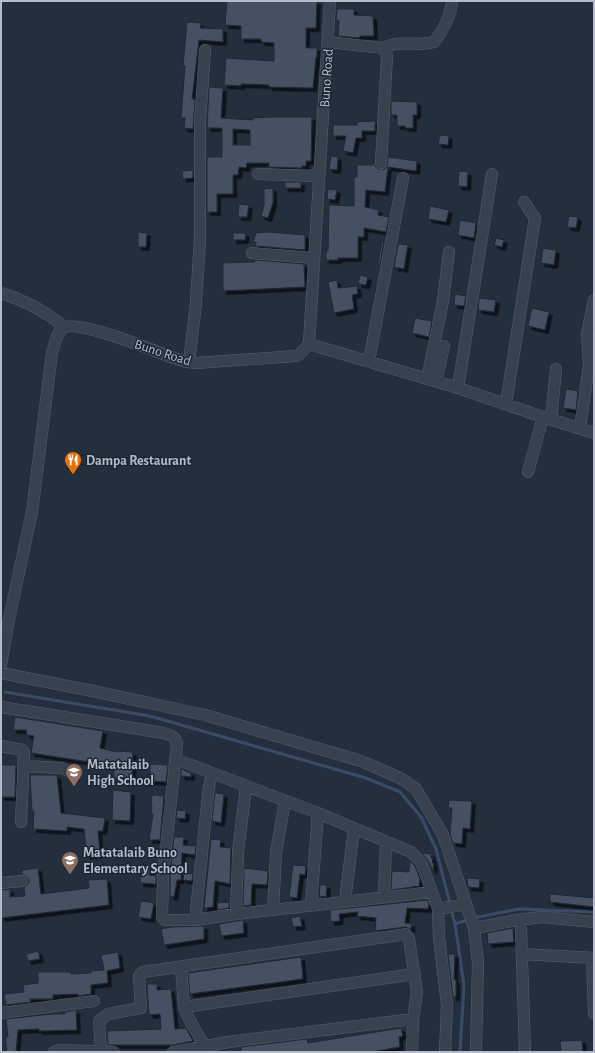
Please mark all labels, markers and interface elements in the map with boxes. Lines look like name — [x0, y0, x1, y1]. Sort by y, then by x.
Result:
street label: Buno Road — [318, 48, 336, 108]
street label: Buno Road — [133, 337, 193, 369]
restaurant icon: Dampa Restaurant — [63, 450, 83, 475]
place label: Dampa Restaurant — [86, 454, 191, 468]
place label: Matatalaib High School — [87, 758, 154, 788]
school or university icon: Matatalaib High School — [64, 762, 84, 787]
place label: Matatalaib Buno Elementary School — [83, 846, 188, 876]
school or university icon: Matatalaib Buno Elementary School — [60, 850, 80, 875]

